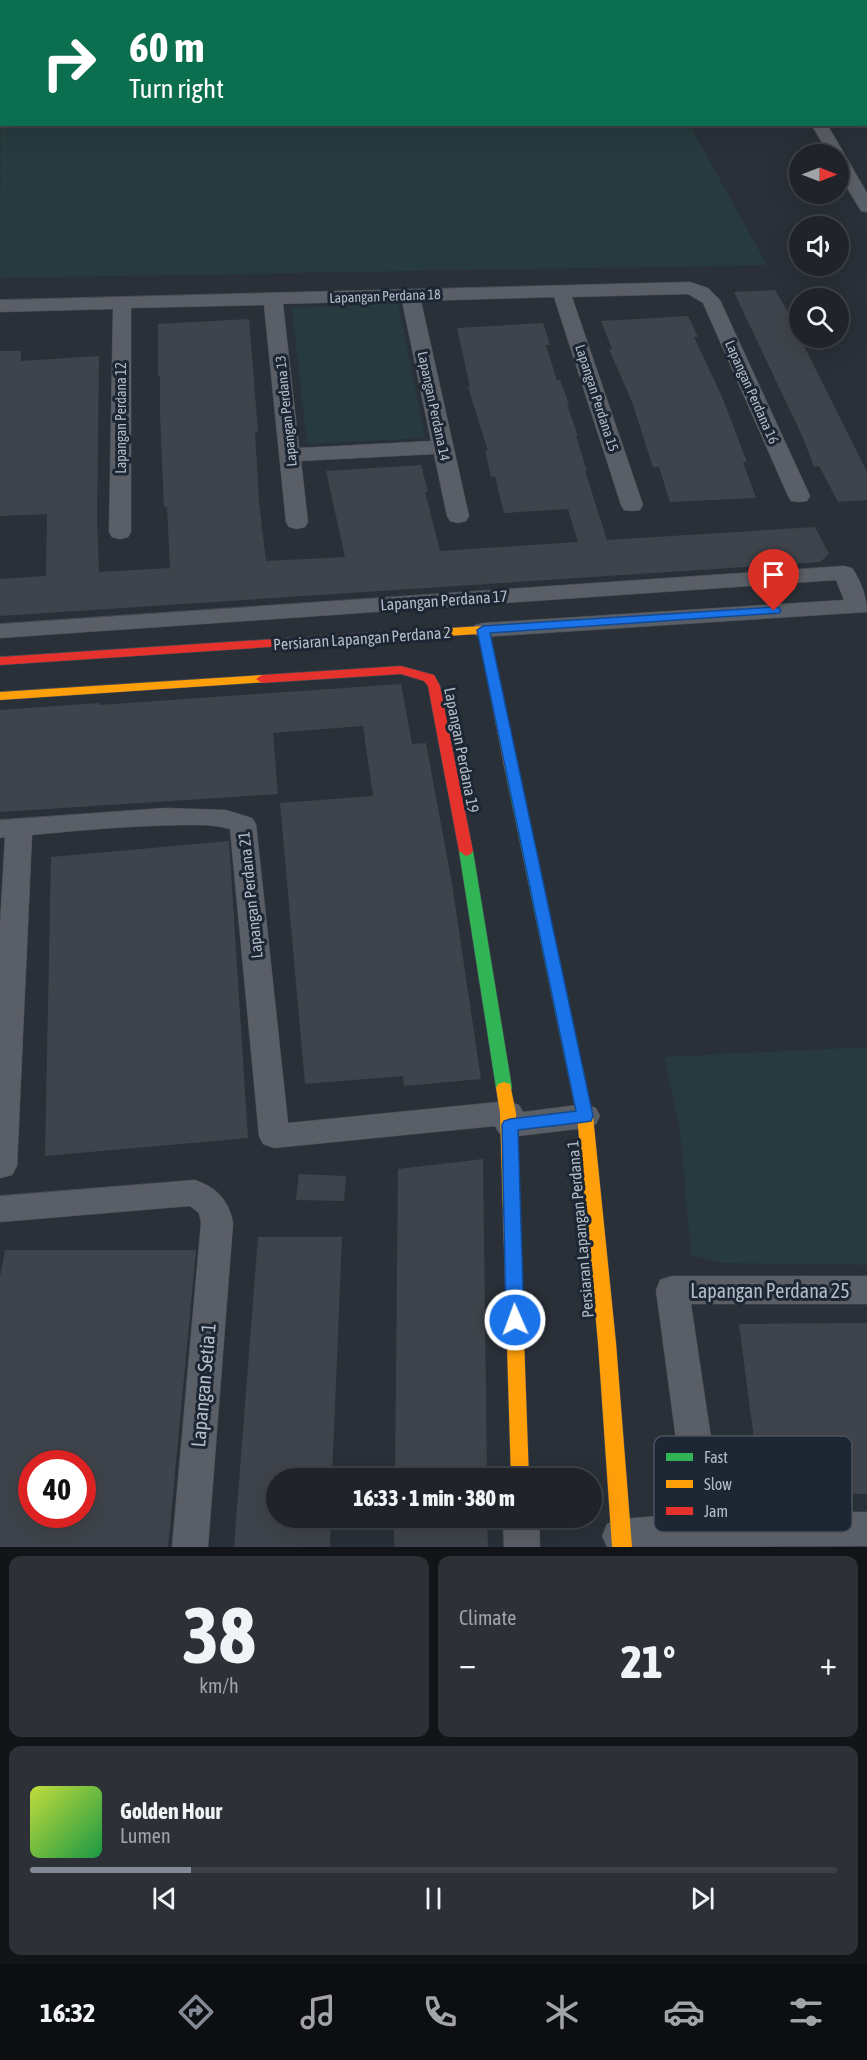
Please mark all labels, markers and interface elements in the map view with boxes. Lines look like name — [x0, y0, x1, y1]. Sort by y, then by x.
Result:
text: 60 m — [129, 23, 204, 71]
icon: right — [30, 24, 108, 102]
text: Turn right — [129, 73, 224, 104]
north arrow — [789, 144, 849, 204]
map controls — [789, 144, 849, 348]
button: sound — [789, 216, 849, 276]
street label: Lapangan Perdana 18 — [329, 286, 441, 306]
button: search — [789, 288, 849, 348]
street label: Lapangan Perdana 16 — [722, 338, 782, 447]
street label: Lapangan Perdana 15 — [572, 342, 622, 454]
street label: Lapangan Perdana 14 — [415, 350, 454, 463]
street label: Lapangan Perdana 13 — [272, 355, 300, 467]
street label: Lapangan Perdana 12 — [113, 362, 129, 474]
pin — [748, 549, 799, 611]
icon: arrive — [757, 558, 790, 591]
street label: Lapangan Perdana 17 — [380, 587, 508, 614]
street label: Persiaran Lapangan Perdana 2 — [272, 623, 452, 654]
street label: Lapangan Perdana 19 — [440, 686, 483, 814]
street label: Lapangan Perdana 21 — [234, 831, 267, 959]
street label: Persiaran Lapangan Perdana 1 — [563, 1139, 598, 1319]
street label: Lapangan Perdana 25 — [690, 1279, 850, 1302]
position arrow — [483, 1288, 547, 1352]
street label: Lapangan Setia 1 — [186, 1322, 220, 1448]
legend — [654, 1436, 852, 1532]
text: Fast — [704, 1448, 728, 1466]
speed limit sign: 40 — [18, 1450, 96, 1528]
text: Slow — [704, 1475, 732, 1493]
text: 16:33 · 1 min · 380 m — [353, 1485, 515, 1511]
text: Jam — [704, 1502, 728, 1520]
text: 38 — [182, 1590, 256, 1680]
text: Climate — [459, 1606, 516, 1629]
text: 21° — [621, 1636, 675, 1688]
text: − — [459, 1644, 476, 1682]
text: + — [820, 1644, 837, 1682]
text: km/h — [199, 1674, 239, 1697]
text: Golden Hour — [120, 1798, 222, 1824]
text: Lumen — [120, 1824, 171, 1847]
icon: previous — [148, 1882, 181, 1915]
icon: pause — [417, 1882, 450, 1915]
icon: next — [686, 1882, 719, 1915]
icon: directions — [175, 1991, 217, 2033]
icon: music — [297, 1991, 339, 2033]
icon: phone — [419, 1991, 461, 2033]
icon: climate — [541, 1991, 583, 2033]
icon: car — [663, 1991, 705, 2033]
icon: filters — [785, 1991, 827, 2033]
text: 16:32 — [40, 1997, 96, 2028]

